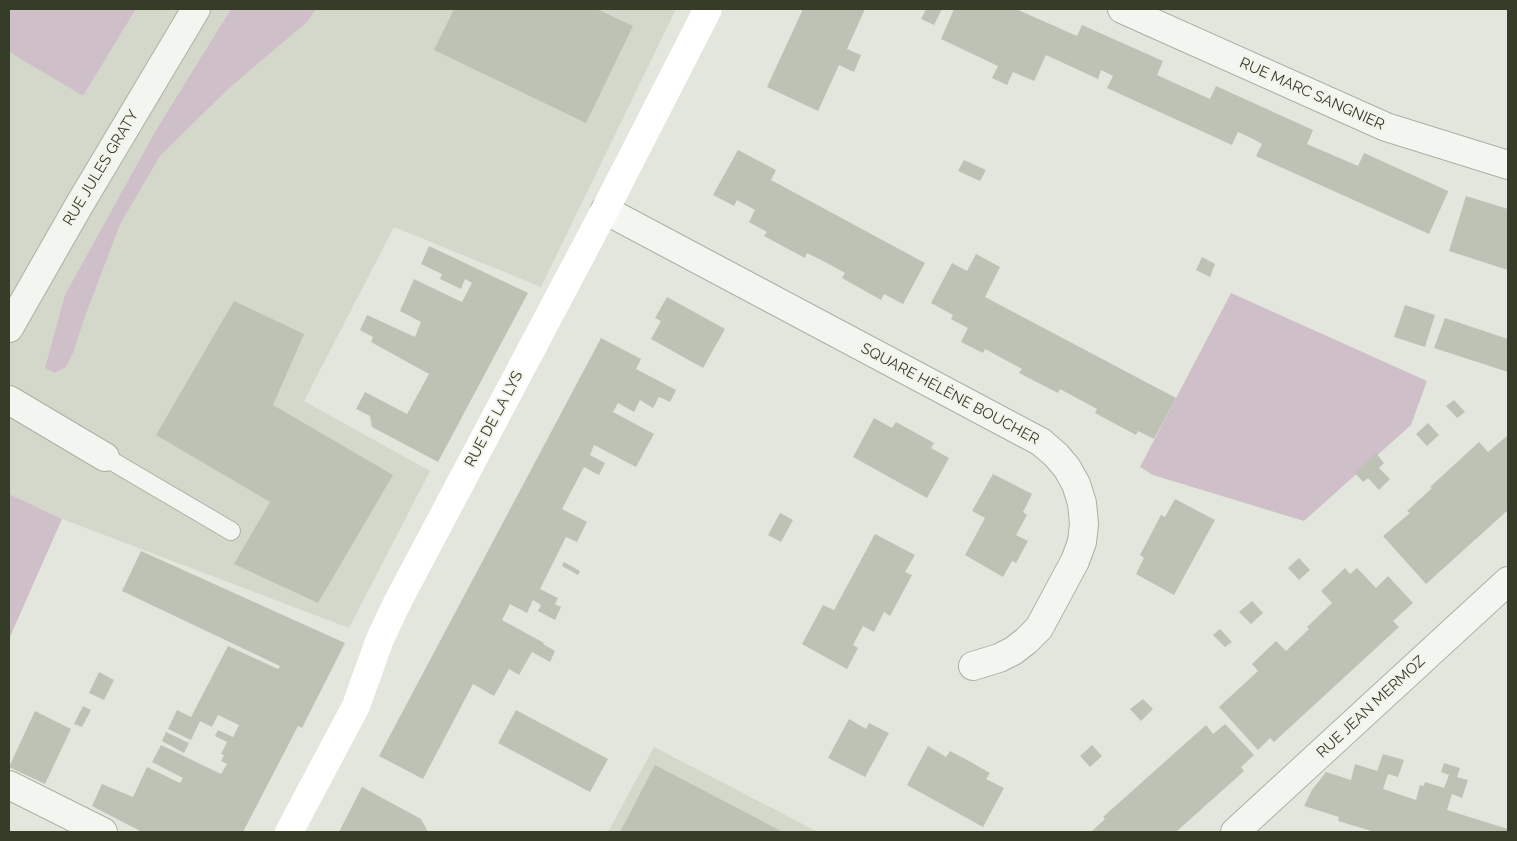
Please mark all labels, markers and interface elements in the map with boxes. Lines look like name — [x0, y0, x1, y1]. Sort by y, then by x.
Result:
street label: RUE MARC SANGNIER — [1237, 54, 1387, 134]
street label: RUE JULES GRATY — [59, 107, 143, 229]
street label: SQUARE HÉLÈNE BOUCHER — [858, 339, 1042, 449]
street label: RUE DE LA LYS — [461, 368, 527, 470]
street label: RUE JEAN MERMOZ — [1313, 652, 1429, 762]

